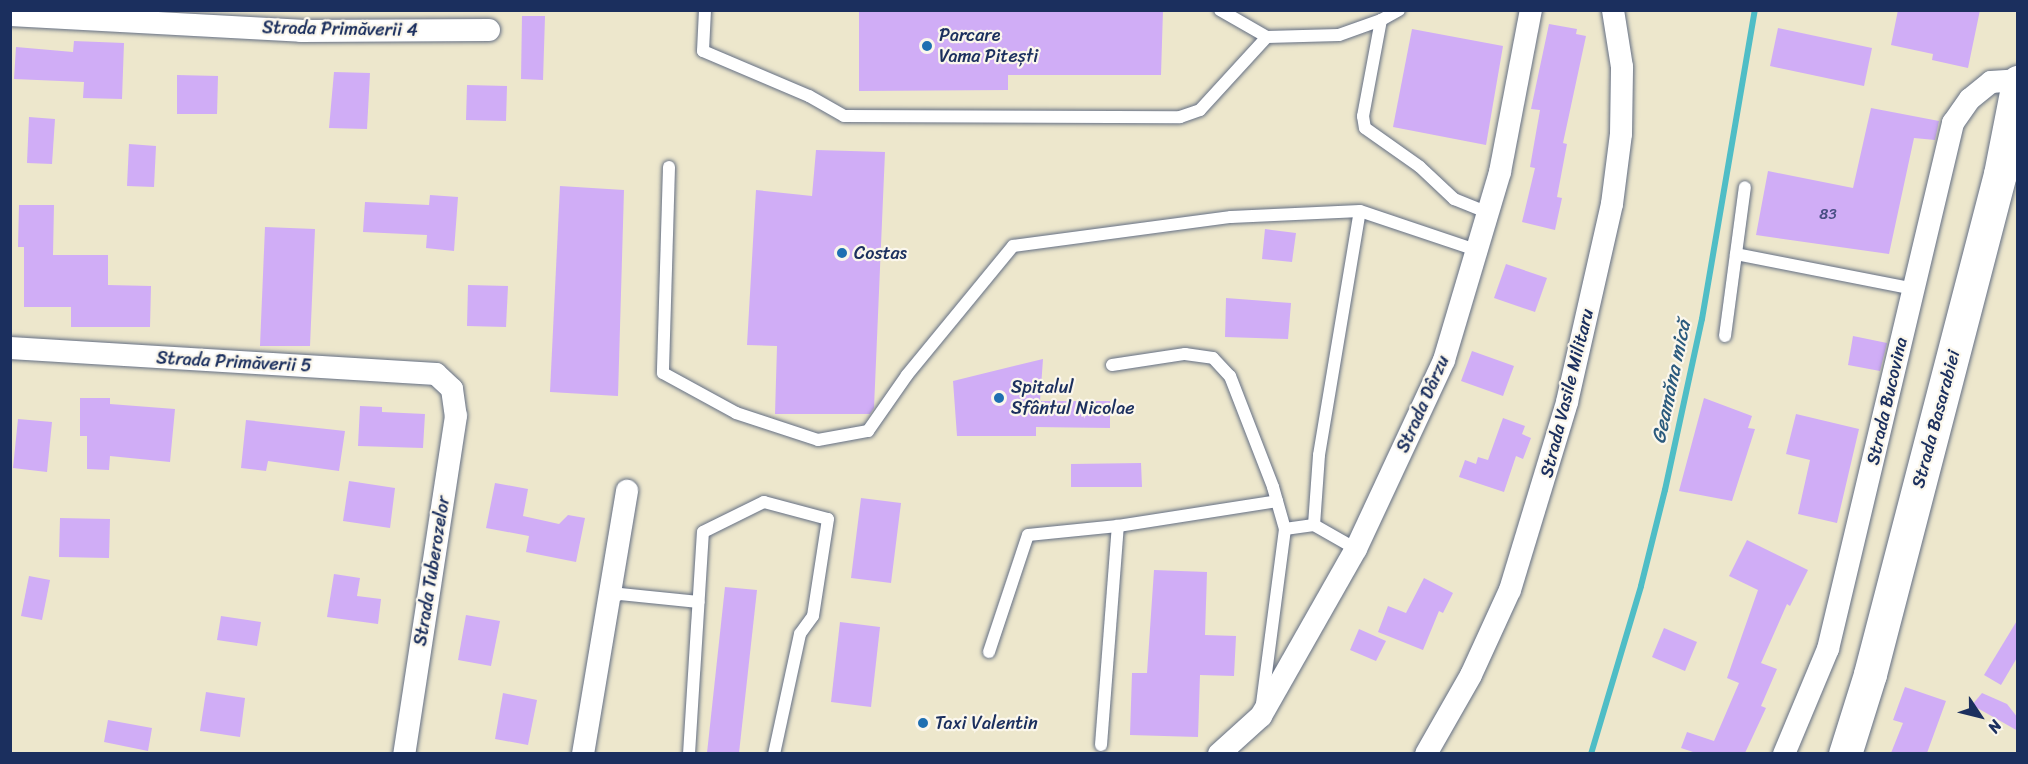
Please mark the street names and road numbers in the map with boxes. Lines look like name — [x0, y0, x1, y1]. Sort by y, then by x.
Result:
street label: Strada Primăverii 4 — [262, 17, 418, 41]
street label: Strada Vasile Militaru — [1536, 307, 1598, 479]
street label: Strada Bucovina — [1862, 335, 1912, 467]
street label: Strada Primăverii 5 — [156, 347, 312, 377]
street label: Strada Basarabiei — [1907, 348, 1965, 490]
street label: Strada Dârzu — [1392, 352, 1454, 456]
street label: Strada Tuberozelor — [409, 494, 455, 648]

